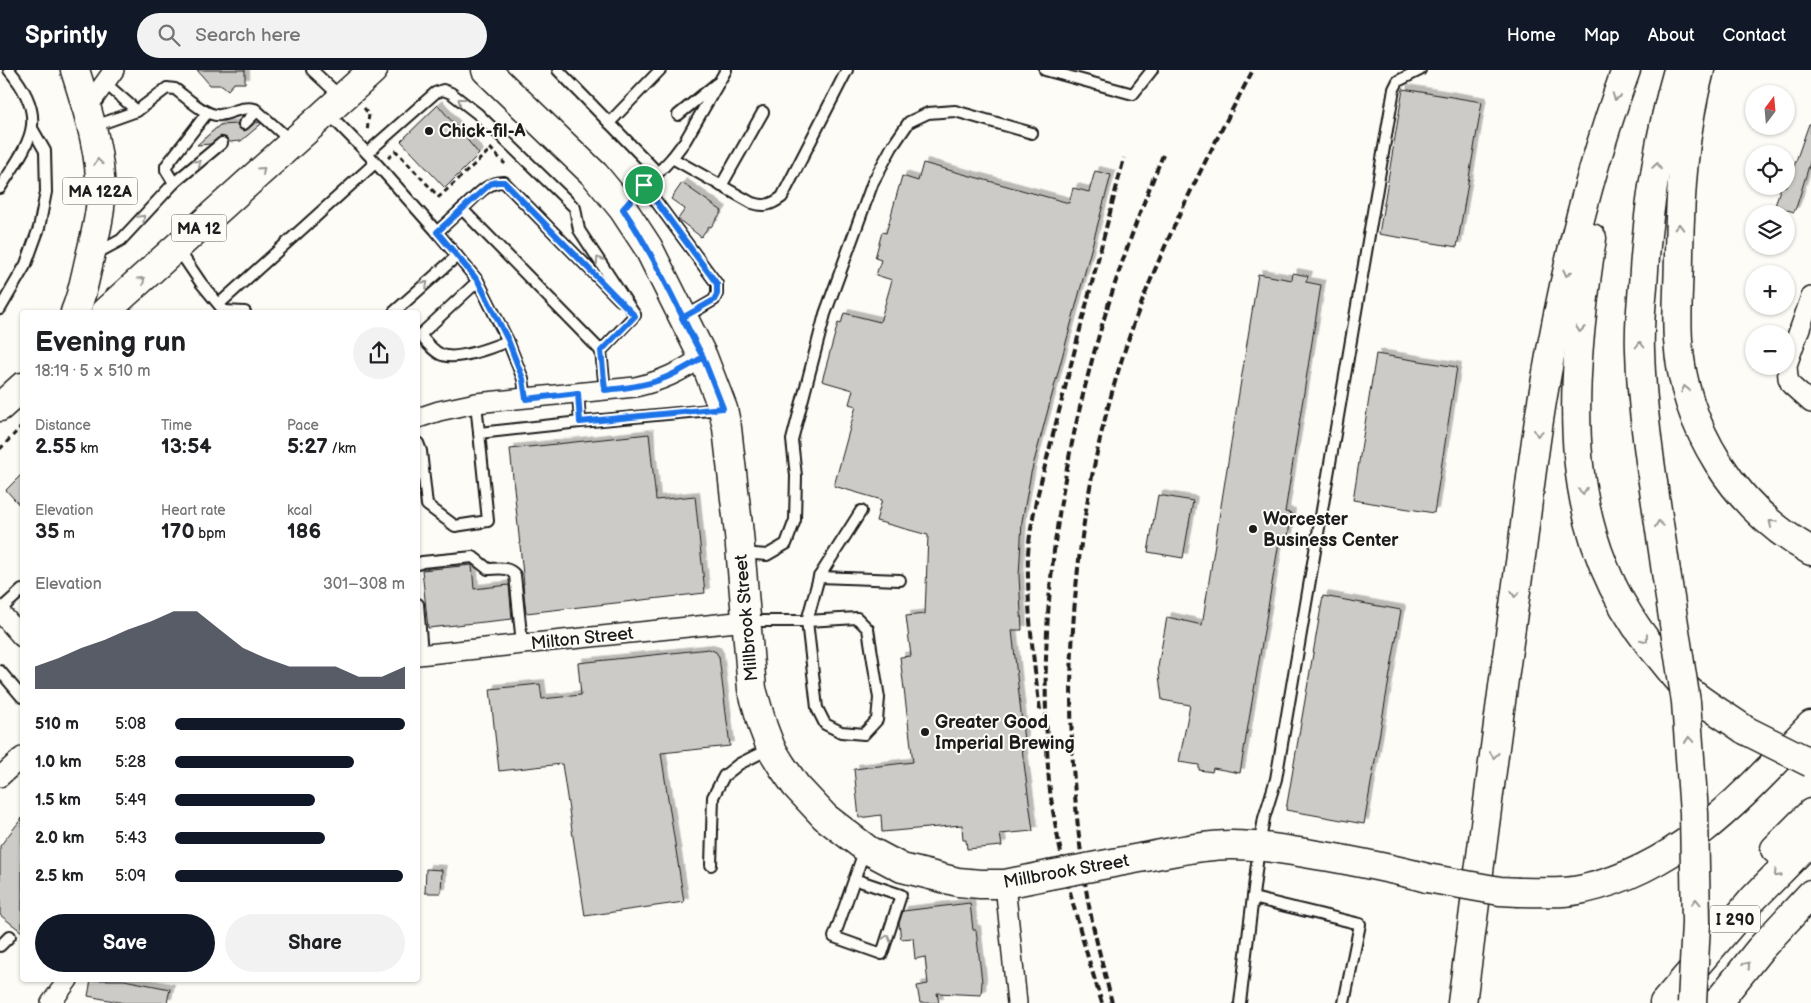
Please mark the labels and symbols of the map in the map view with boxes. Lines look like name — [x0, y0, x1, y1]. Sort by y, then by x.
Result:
north arrow — [1745, 85, 1795, 135]
one-way arrow — [1612, 93, 1622, 101]
one-way arrow — [458, 98, 467, 106]
place label: Chick-fil-A — [439, 121, 527, 142]
marker: Chick-fil-A — [423, 125, 435, 137]
one-way arrow — [93, 158, 104, 166]
one-way arrow — [193, 160, 202, 169]
one-way arrow — [1651, 161, 1661, 170]
pin — [623, 164, 665, 206]
one-way arrow — [256, 167, 265, 176]
road number: MA 122A — [62, 178, 138, 204]
one-way arrow — [136, 214, 145, 223]
road number: MA 12 — [172, 214, 226, 242]
one-way arrow — [1674, 223, 1685, 231]
one-way arrow — [596, 256, 605, 266]
one-way arrow — [1562, 269, 1573, 278]
one-way arrow — [136, 277, 145, 286]
one-way arrow — [420, 281, 429, 290]
one-way arrow — [1575, 325, 1586, 333]
one-way arrow — [1635, 341, 1645, 348]
one-way arrow — [1680, 385, 1691, 393]
one-way arrow — [1533, 429, 1544, 437]
one-way arrow — [1577, 487, 1588, 495]
place label: Worcester Business Center — [1263, 509, 1399, 551]
one-way arrow — [1654, 519, 1665, 527]
one-way arrow — [1768, 520, 1777, 529]
marker: Worcester Business Center — [1247, 523, 1259, 535]
street label: Millbrook Street — [730, 553, 763, 682]
one-way arrow — [1510, 590, 1521, 598]
street label: Milton Street — [530, 623, 635, 654]
one-way arrow — [1639, 633, 1647, 642]
place label: Greater Good Imperial Brewing — [935, 712, 1075, 754]
marker: Greater Good Imperial Brewing — [919, 726, 931, 738]
one-way arrow — [1683, 735, 1694, 743]
one-way arrow — [1489, 751, 1500, 759]
street label: Millbrook Street — [1002, 850, 1131, 893]
one-way arrow — [1774, 869, 1783, 878]
one-way arrow — [1691, 898, 1701, 906]
road number: I 290 — [1710, 906, 1760, 932]
one-way arrow — [881, 934, 891, 943]
one-way arrow — [1741, 961, 1750, 970]

